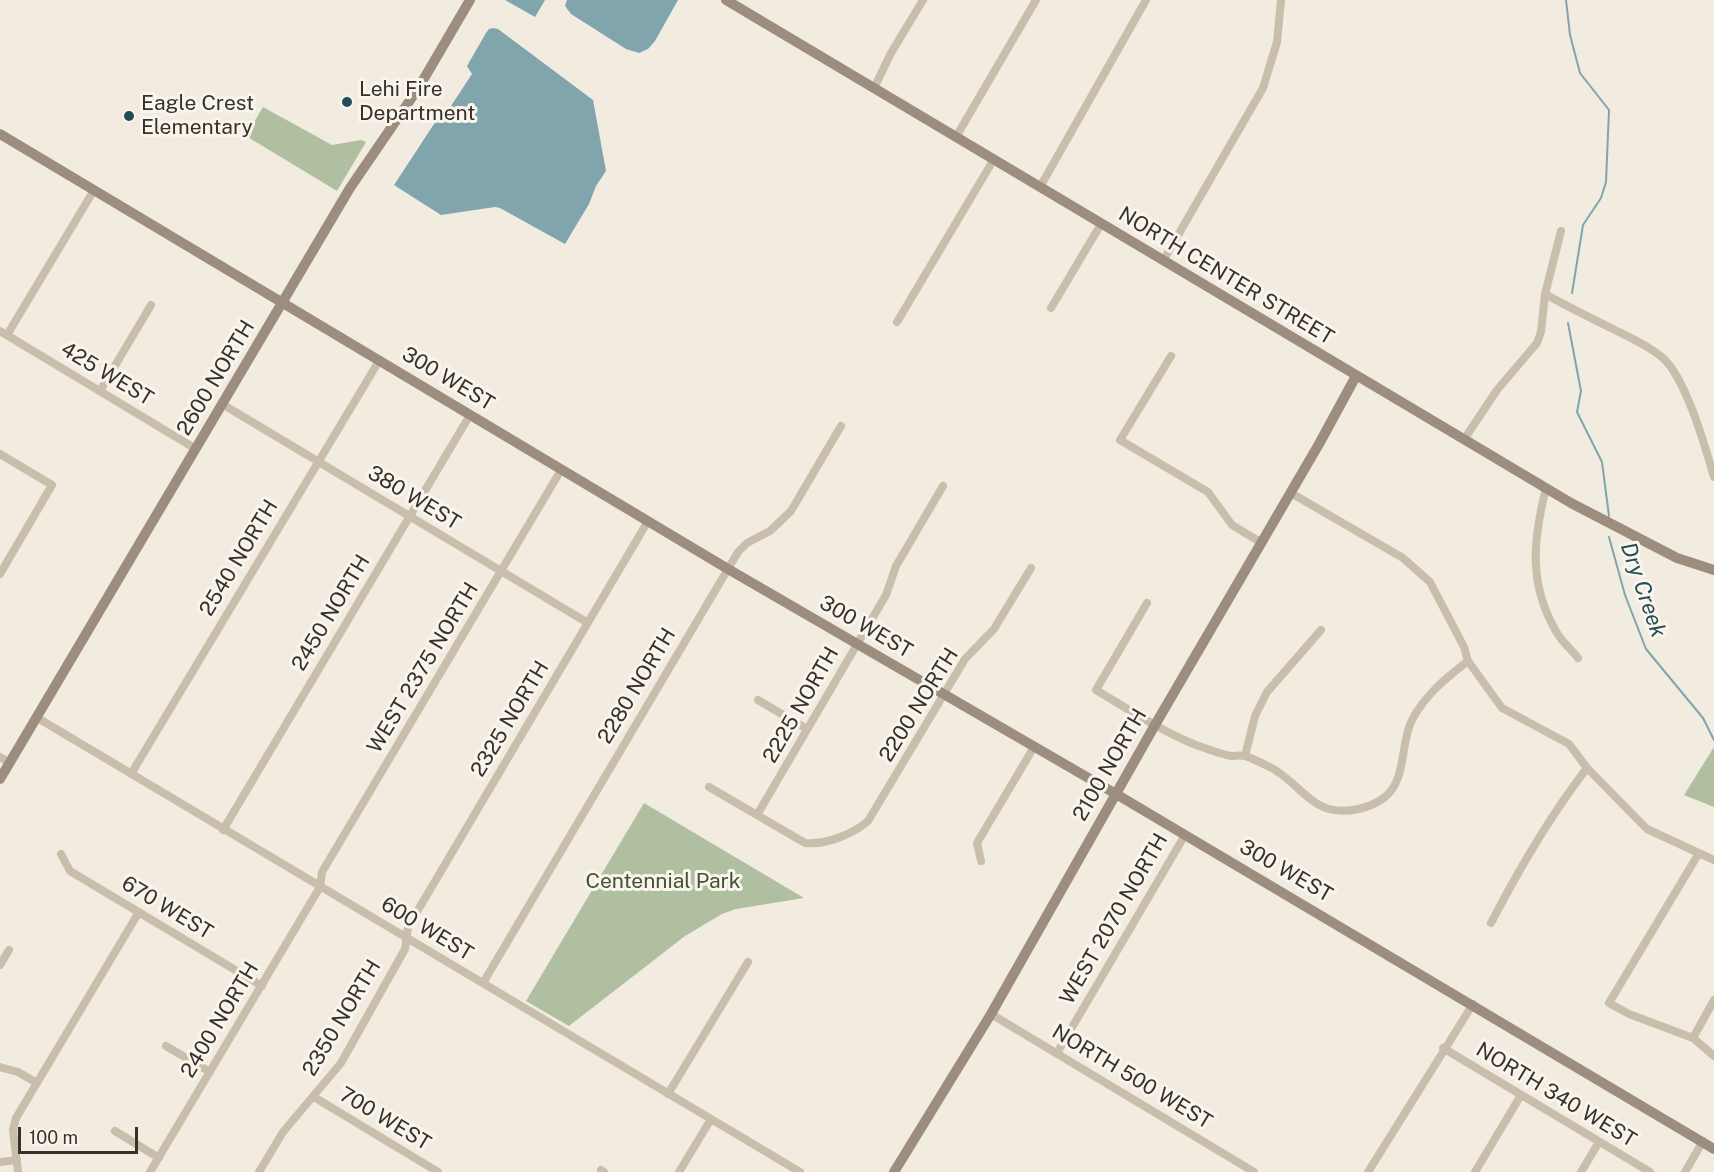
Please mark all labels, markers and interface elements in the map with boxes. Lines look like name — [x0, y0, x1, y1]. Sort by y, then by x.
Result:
place label: Lehi Fire Department — [359, 77, 475, 127]
place label: Eagle Crest Elementary — [141, 91, 254, 141]
marker: Lehi Fire Department — [340, 95, 354, 109]
marker: Eagle Crest Elementary — [122, 109, 136, 123]
street label: NORTH CENTER STREET — [1114, 202, 1338, 350]
street label: 2600 NORTH — [172, 316, 260, 440]
street label: 425 WEST — [56, 337, 158, 411]
street label: 300 WEST — [397, 342, 499, 416]
street label: 380 WEST — [363, 460, 465, 536]
street label: 2540 NORTH — [194, 495, 284, 621]
water label: Dry Creek — [1614, 539, 1672, 641]
street label: 2450 NORTH — [287, 550, 375, 676]
street label: WEST 2375 NORTH — [362, 578, 484, 758]
street label: 300 WEST — [815, 590, 917, 664]
street label: 2280 NORTH — [593, 624, 681, 748]
street label: 2225 NORTH — [758, 642, 844, 768]
street label: 2200 NORTH — [874, 643, 964, 767]
street label: 2325 NORTH — [466, 657, 554, 781]
street label: 2100 NORTH — [1068, 704, 1152, 826]
street label: WEST 2070 NORTH — [1055, 829, 1173, 1009]
street label: 300 WEST — [1235, 834, 1337, 908]
park label: Centennial Park — [585, 869, 741, 895]
street label: 670 WEST — [117, 871, 217, 945]
street label: 600 WEST — [376, 892, 478, 966]
street label: 2350 NORTH — [297, 955, 387, 1081]
street label: 2400 NORTH — [176, 958, 264, 1082]
street label: NORTH 500 WEST — [1047, 1019, 1217, 1135]
street label: NORTH 340 WEST — [1471, 1037, 1641, 1153]
street label: 700 WEST — [335, 1082, 435, 1156]
scale bar — [21, 1115, 141, 1153]
text: 100 m — [29, 1127, 78, 1148]

